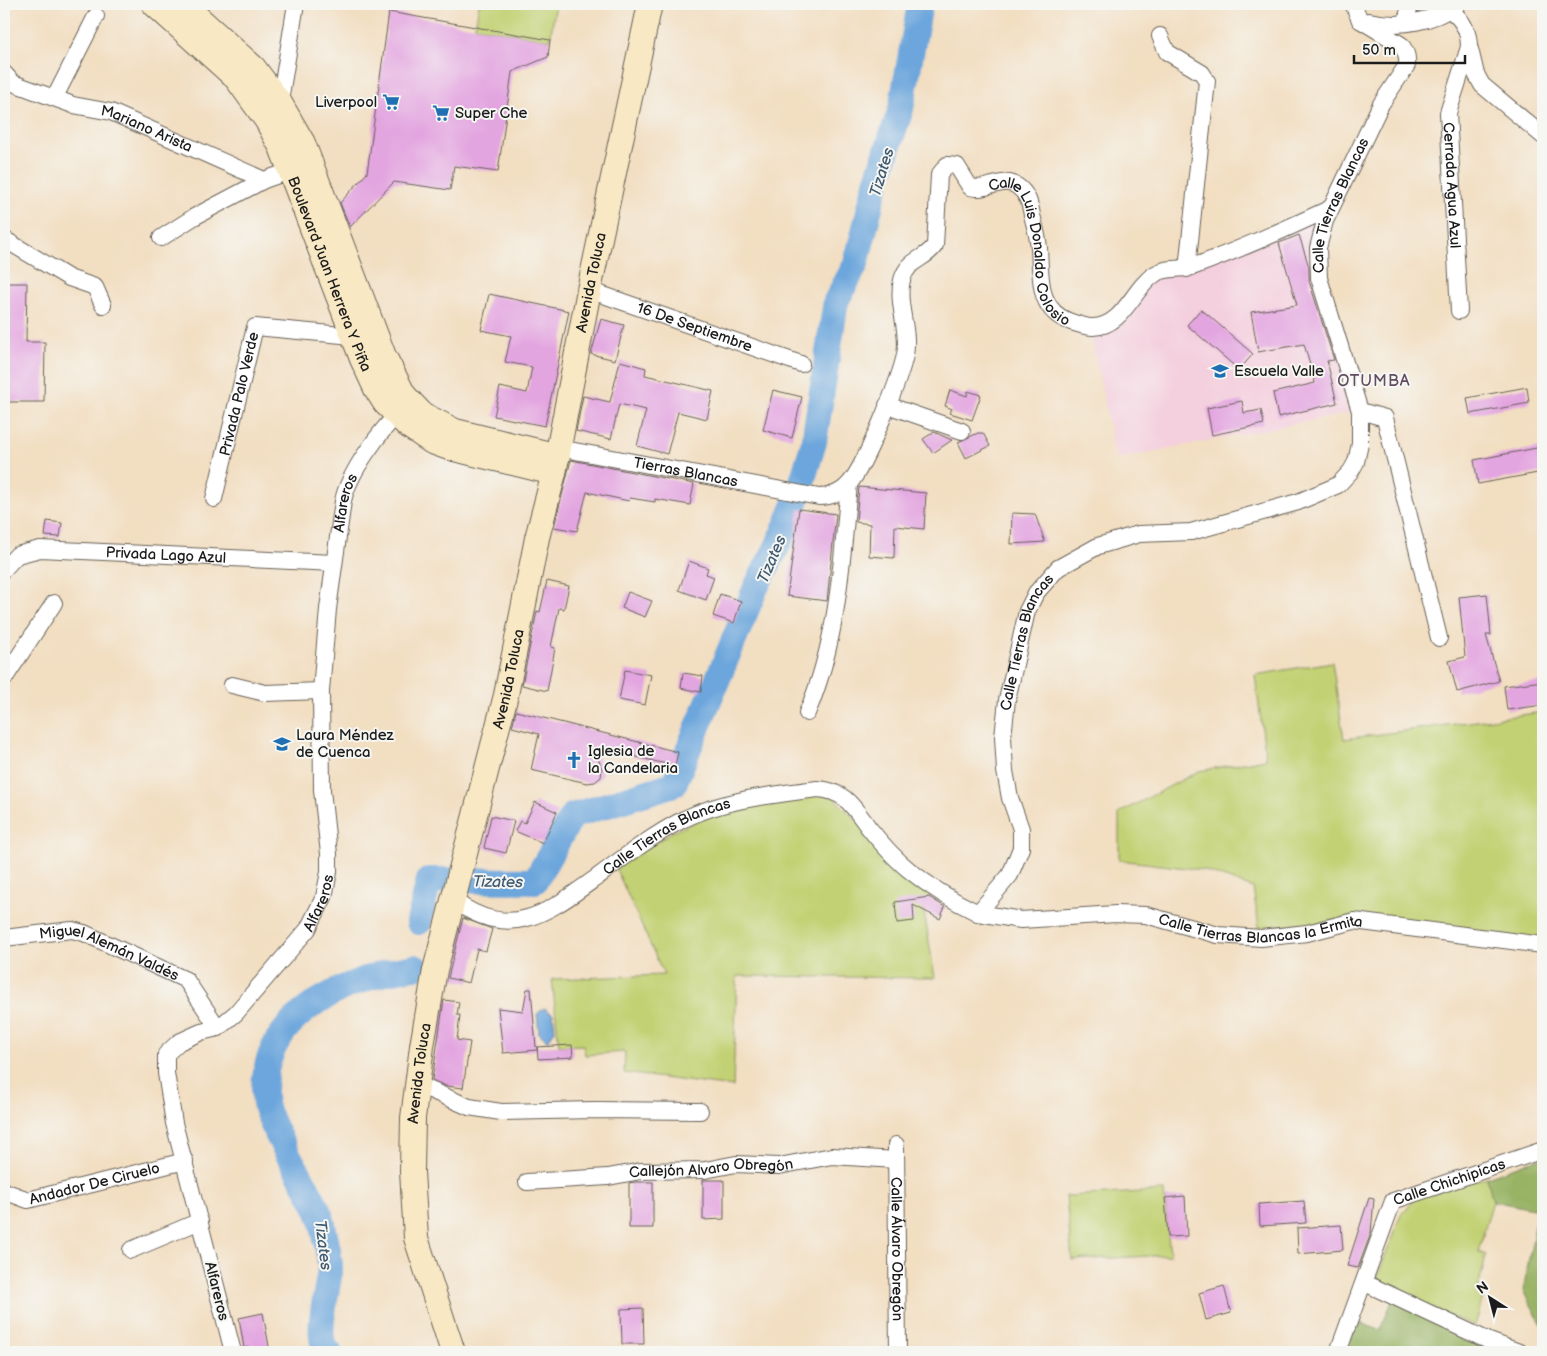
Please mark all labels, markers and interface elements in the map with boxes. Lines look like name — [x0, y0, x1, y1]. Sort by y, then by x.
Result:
scale bar — [1354, 32, 1466, 64]
text: 50 m — [1362, 41, 1396, 60]
supermarket icon: Liverpool — [381, 92, 401, 112]
place label: Liverpool — [315, 93, 377, 112]
street label: Mariano Arista — [99, 101, 195, 157]
supermarket icon: Super Che — [431, 103, 451, 123]
place label: Super Che — [455, 104, 527, 123]
street label: Cerrada Agua Azul — [1439, 122, 1465, 249]
street label: Calle Tierras Blancas — [1309, 134, 1374, 273]
water label: Tizates — [866, 146, 899, 199]
street label: Calle Luis Donaldo Colosio — [986, 173, 1073, 331]
street label: Boulevard Juan Herrera Y Piña — [283, 174, 376, 375]
street label: Avenida Toluca — [572, 231, 611, 334]
street label: 16 De Septiembre — [634, 298, 755, 356]
street label: Privada Palo Verde — [216, 330, 264, 458]
school or university icon: Escuela Valle — [1210, 361, 1230, 381]
place label: Escuela Valle — [1234, 362, 1324, 381]
district label: OTUMBA — [1337, 372, 1411, 391]
street label: Tierras Blancas — [632, 453, 740, 492]
street label: Alfareros — [330, 470, 362, 534]
water label: Tizates — [754, 533, 791, 586]
street label: Privada Lago Azul — [105, 543, 227, 568]
street label: Calle Tierras Blancas — [997, 570, 1059, 711]
street label: Avenida Toluca — [489, 627, 529, 731]
place label: Laura Méndez de Cuenca — [296, 726, 395, 762]
school or university icon: Laura Méndez de Cuenca — [272, 734, 292, 754]
place label: Iglesia de la Candelaria — [588, 742, 678, 778]
church icon: Iglesia de la Candelaria — [564, 750, 584, 770]
street label: Calle Tierras Blancas — [599, 794, 733, 880]
street label: Alfareros — [299, 872, 338, 935]
water label: Tizates — [473, 873, 523, 892]
street label: Calle Tierras Blancas la Ermita — [1156, 910, 1364, 948]
street label: Miguel Alemán Valdés — [38, 921, 182, 986]
street label: Avenida Toluca — [404, 1022, 436, 1124]
street label: Calle Chichipicas — [1391, 1154, 1508, 1210]
street label: Callejón Alvaro Obregón — [627, 1155, 795, 1183]
street label: Andador De Ciruelo — [27, 1159, 162, 1209]
street label: Calle Álvaro Obregón — [886, 1177, 907, 1321]
water label: Tizates — [310, 1219, 335, 1271]
street label: Alfareros — [200, 1260, 233, 1323]
north arrow — [1464, 1274, 1514, 1324]
text: N — [1473, 1278, 1492, 1298]

